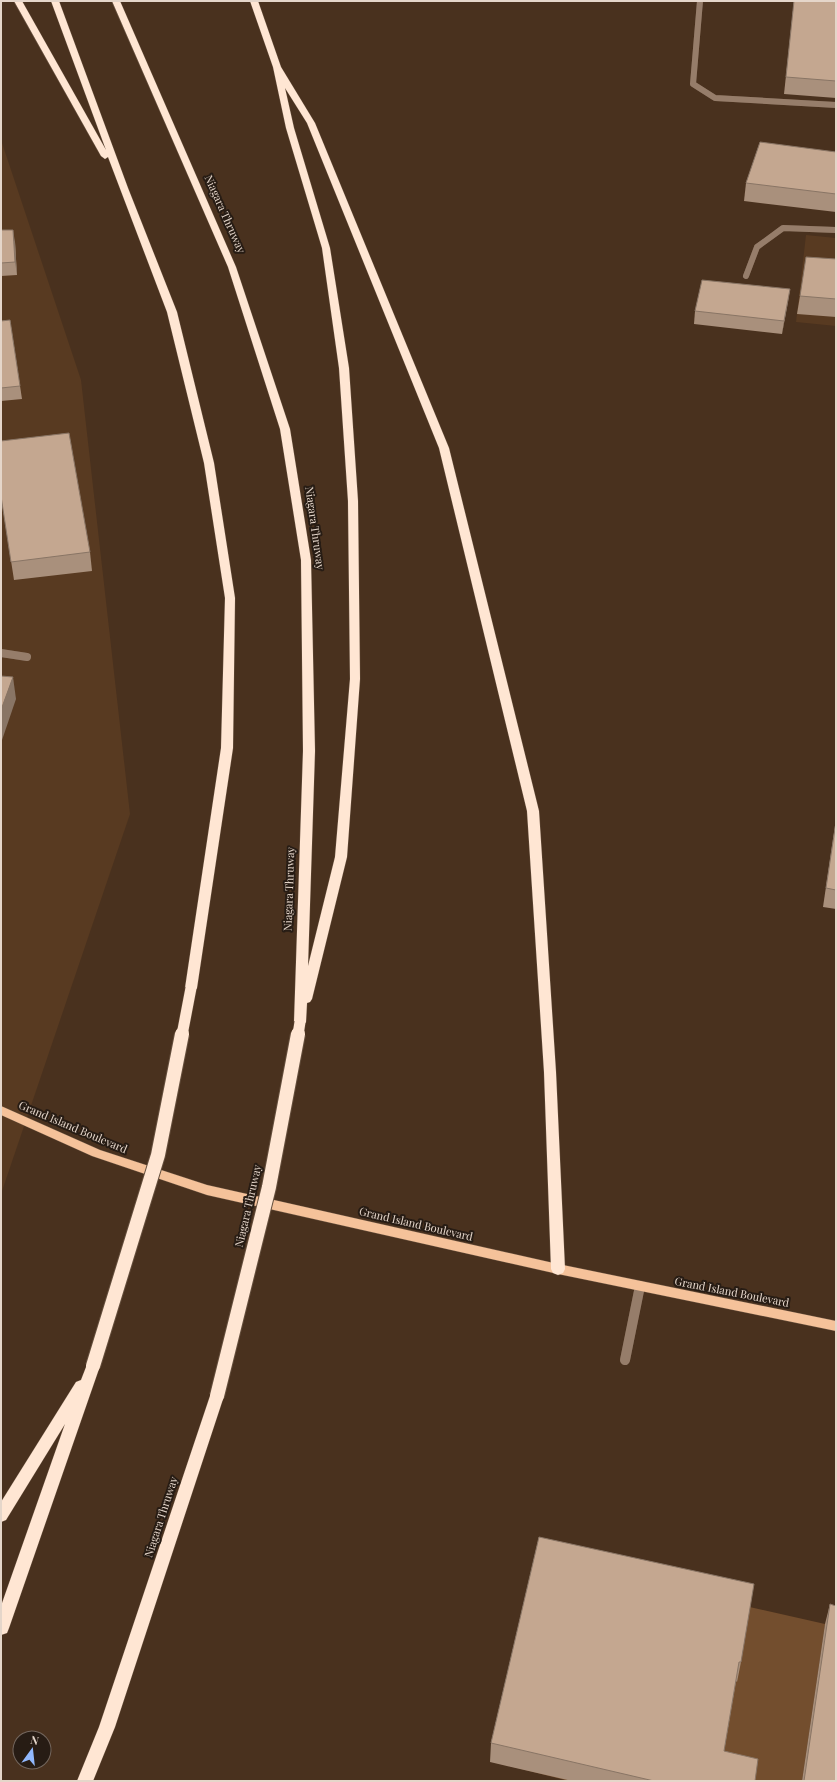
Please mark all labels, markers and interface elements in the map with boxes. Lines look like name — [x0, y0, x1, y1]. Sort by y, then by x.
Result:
street label: Niagara Thruway — [201, 172, 250, 256]
street label: Niagara Thruway — [302, 485, 329, 571]
street label: Niagara Thruway — [280, 846, 297, 931]
street label: Grand Island Boulevard — [17, 1097, 130, 1156]
street label: Niagara Thruway — [231, 1163, 264, 1249]
street label: Grand Island Boulevard — [358, 1203, 475, 1244]
street label: Grand Island Boulevard — [674, 1273, 791, 1310]
street label: Niagara Thruway — [140, 1474, 181, 1559]
north arrow — [12, 1730, 52, 1770]
text: N — [29, 1732, 41, 1748]

